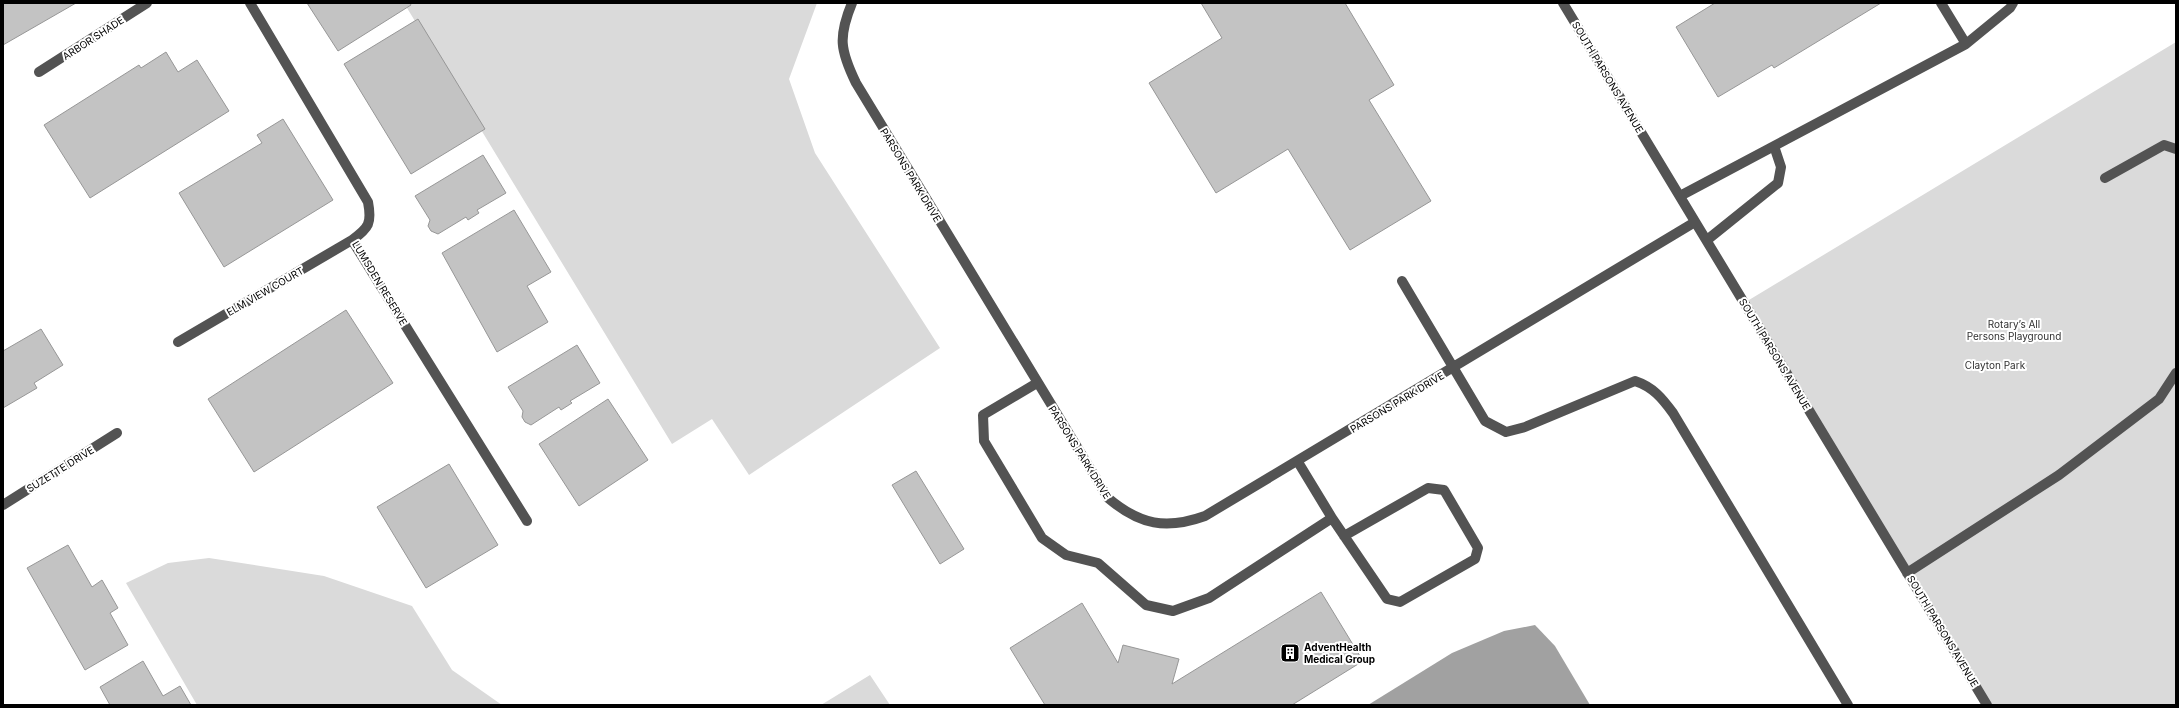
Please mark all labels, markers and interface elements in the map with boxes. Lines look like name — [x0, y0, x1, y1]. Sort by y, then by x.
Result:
street label: ARBOR SHADE — [60, 14, 126, 62]
street label: SOUTH PARSONS AVENUE — [1570, 19, 1646, 135]
street label: PARSONS PARK DRIVE — [878, 126, 944, 224]
street label: LUMSDEN RESERVE — [350, 239, 410, 327]
street label: ELM VIEW COURT — [224, 264, 306, 318]
street label: SOUTH PARSONS AVENUE — [1737, 296, 1813, 412]
park label: Rotary’s All Persons Playground — [1967, 318, 2061, 342]
park label: Clayton Park — [1965, 359, 2026, 371]
street label: PARSONS PARK DRIVE — [1348, 369, 1446, 435]
street label: PARSONS PARK DRIVE — [1046, 403, 1114, 501]
street label: SUZETTE DRIVE — [24, 443, 96, 495]
street label: SOUTH PARSONS AVENUE — [1905, 573, 1981, 689]
place label: AdventHealth Medical Group — [1304, 641, 1375, 665]
building icon: AdventHealth Medical Group — [1279, 642, 1301, 664]

